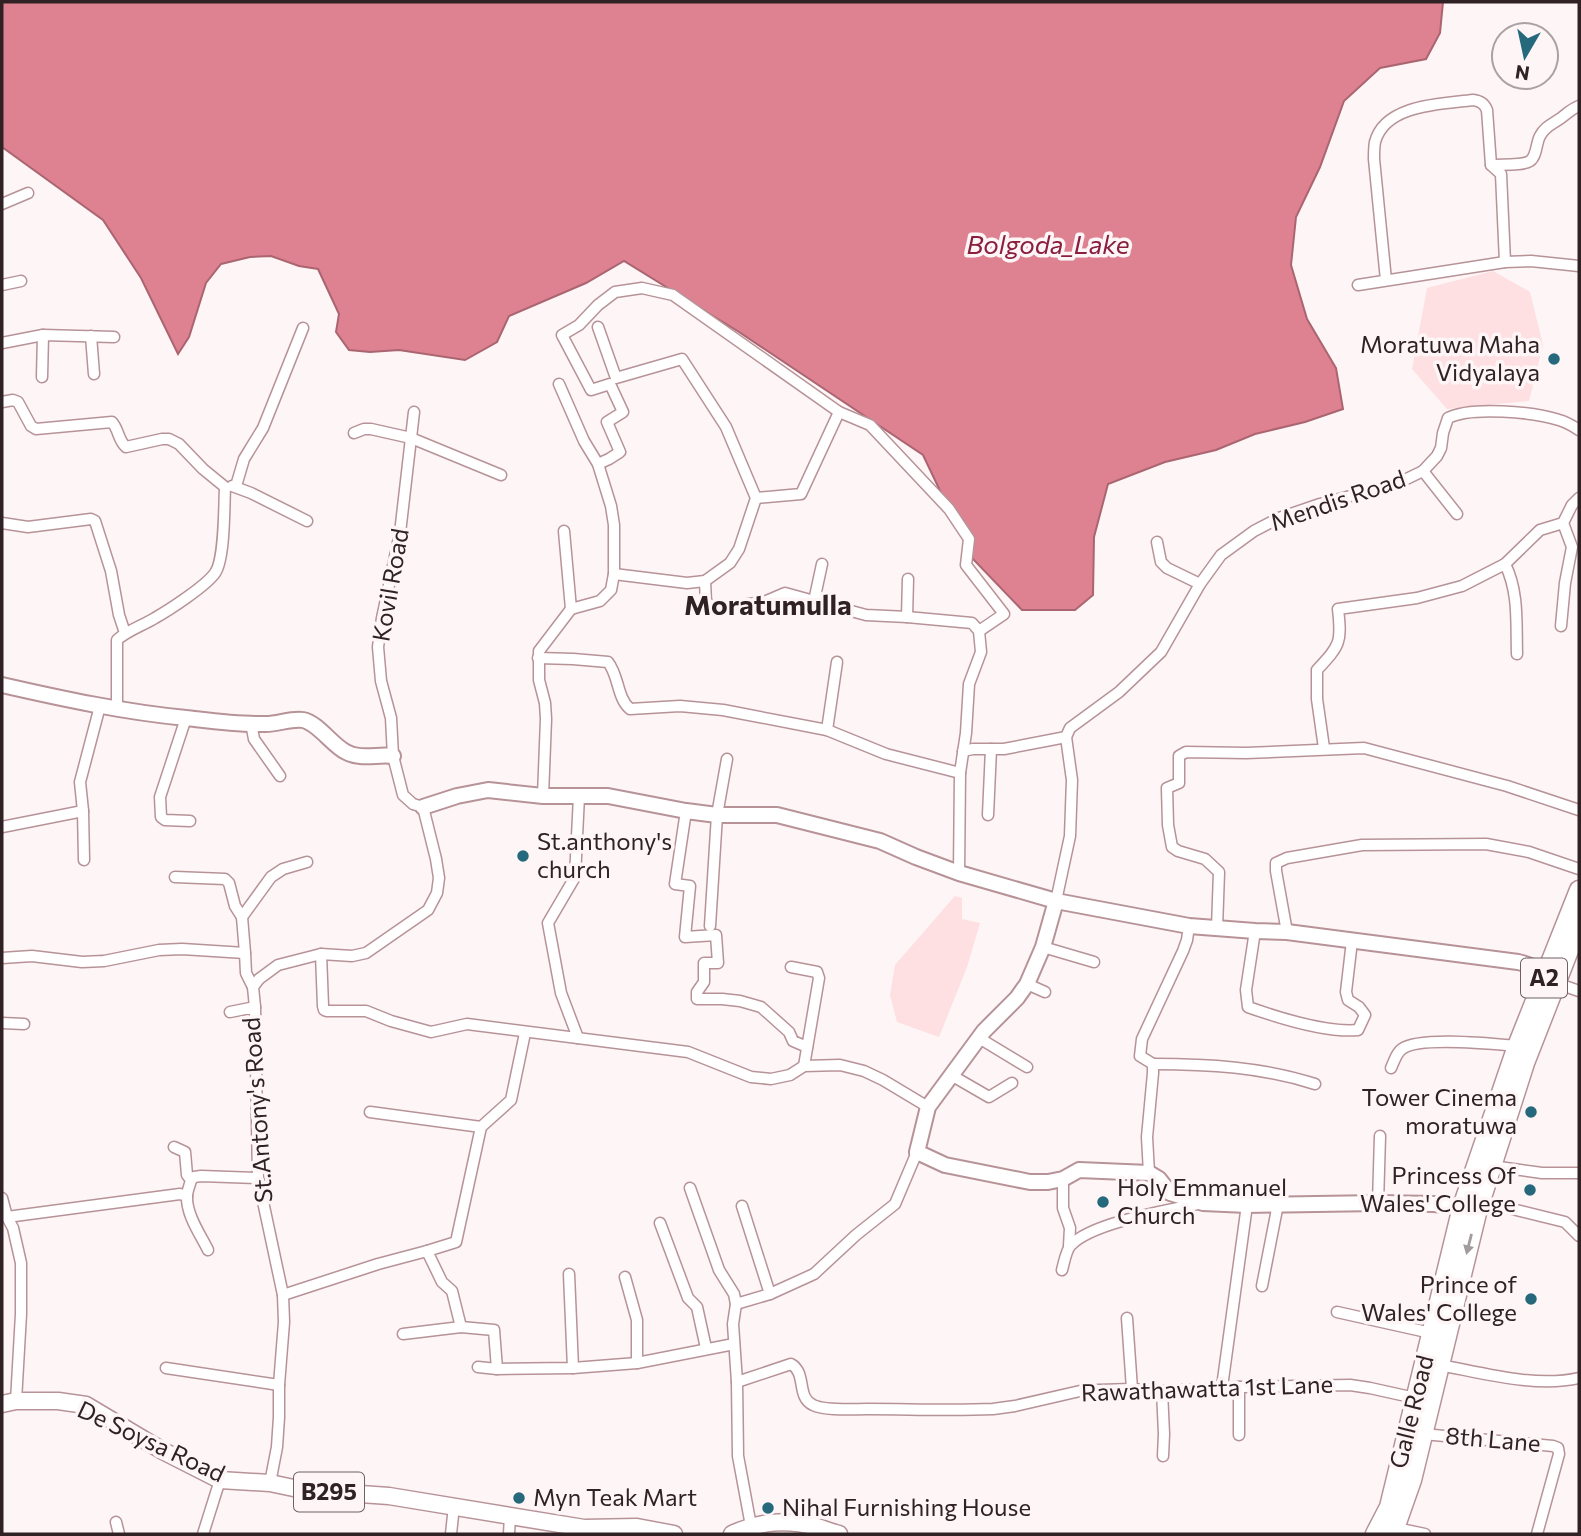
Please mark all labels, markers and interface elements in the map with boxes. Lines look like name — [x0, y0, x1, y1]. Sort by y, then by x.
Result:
north arrow — [1490, 21, 1560, 91]
text: N — [1513, 61, 1531, 86]
water label: Bolgoda_Lake — [966, 228, 1130, 259]
place label: Moratuwa Maha Vidyalaya — [1360, 329, 1540, 386]
marker: Moratuwa Maha Vidyalaya — [1546, 351, 1562, 367]
street label: Mendis Road — [1266, 463, 1409, 536]
street label: Kovil Road — [365, 526, 414, 644]
district label: Moratumulla — [684, 587, 852, 621]
place label: St.anthony's church — [537, 826, 672, 883]
marker: St.anthony's church — [515, 848, 531, 864]
road number: A2 — [1521, 959, 1567, 998]
street label: St.Antony's Road — [236, 1016, 277, 1204]
place label: Tower Cinema moratuwa — [1361, 1082, 1517, 1139]
marker: Tower Cinema moratuwa — [1523, 1104, 1539, 1120]
place label: Princess Of Wales' College — [1360, 1160, 1517, 1217]
place label: Holy Emmanuel Church — [1117, 1172, 1287, 1229]
marker: Princess Of Wales' College — [1522, 1182, 1538, 1198]
marker: Holy Emmanuel Church — [1095, 1194, 1111, 1210]
one-way arrow — [1464, 1233, 1475, 1255]
place label: Prince of Wales' College — [1361, 1269, 1518, 1326]
marker: Prince of Wales' College — [1523, 1291, 1539, 1307]
street label: Galle Road — [1382, 1352, 1439, 1471]
street label: Rawathawatta 1st Lane — [1080, 1369, 1334, 1406]
street label: De Soysa Road — [73, 1394, 230, 1487]
street label: 8th Lane — [1444, 1420, 1542, 1457]
road number: B295 — [294, 1472, 364, 1512]
place label: Myn Teak Mart — [533, 1482, 697, 1511]
marker: Myn Teak Mart — [511, 1490, 527, 1506]
place label: Nihal Furnishing House — [782, 1492, 1031, 1521]
marker: Nihal Furnishing House — [760, 1500, 776, 1516]

